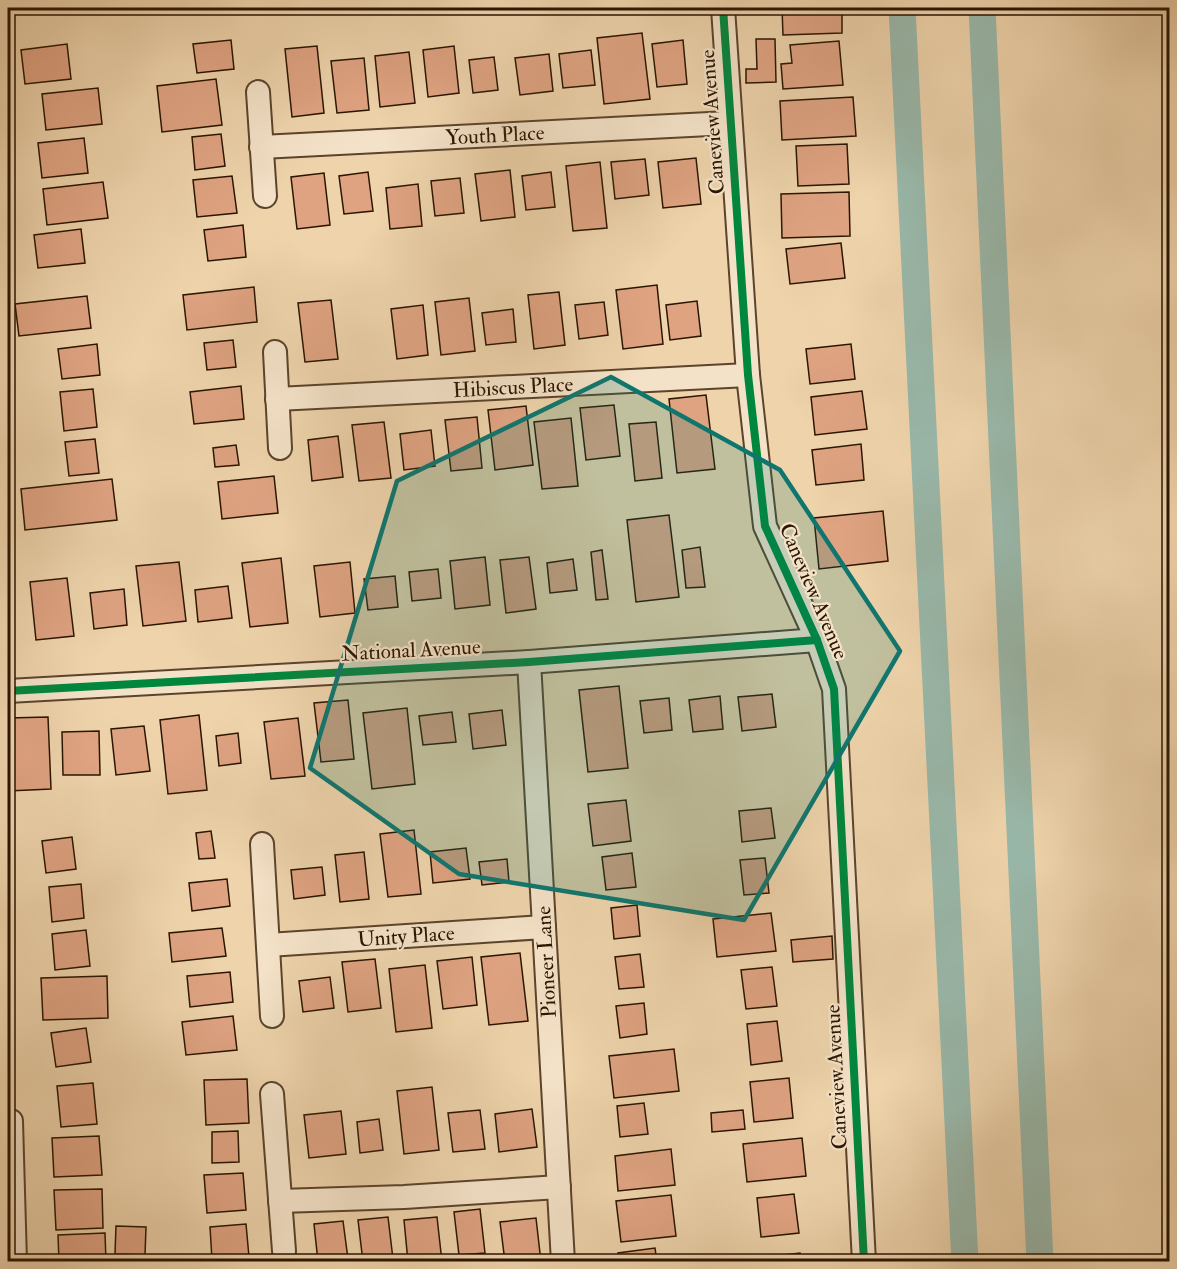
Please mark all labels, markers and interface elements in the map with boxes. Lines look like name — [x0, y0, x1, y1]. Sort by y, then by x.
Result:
street label: Caneview Avenue — [694, 48, 731, 195]
street label: Youth Place — [445, 119, 545, 152]
street label: Hibiscus Place — [452, 371, 574, 404]
street label: Caneview Avenue — [773, 519, 854, 663]
street label: National Avenue — [341, 633, 482, 668]
street label: Pioneer Lane — [530, 905, 563, 1019]
street label: Unity Place — [357, 920, 456, 953]
street label: Caneview Avenue — [819, 1004, 854, 1150]

